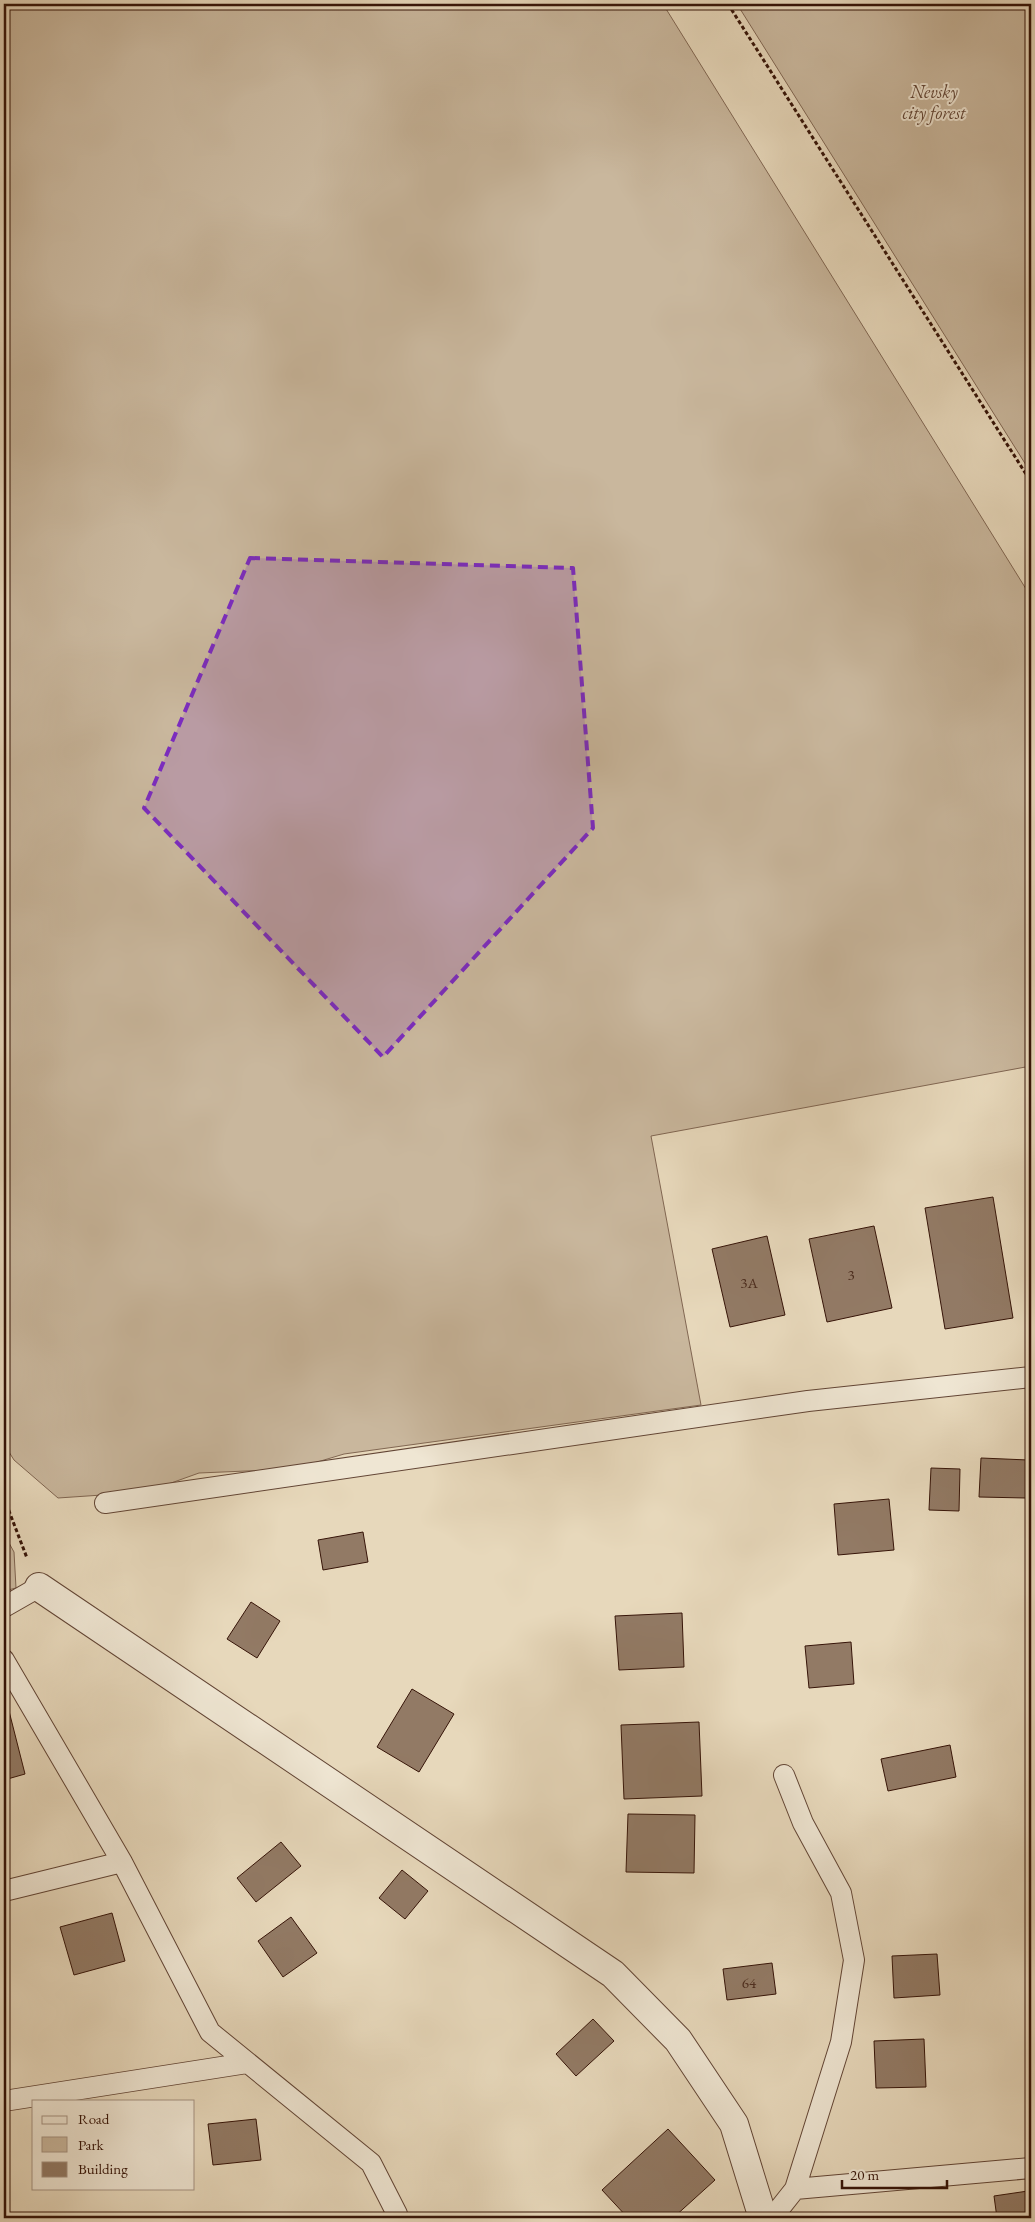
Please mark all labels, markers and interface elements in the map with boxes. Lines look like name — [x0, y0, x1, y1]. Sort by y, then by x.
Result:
park label: Nevsky city forest — [903, 80, 966, 125]
house number: 3 — [847, 1265, 855, 1284]
house number: 3А — [740, 1273, 758, 1292]
house number: 64 — [742, 1973, 757, 1992]
legend — [32, 2100, 195, 2190]
text: Road — [78, 2109, 110, 2128]
text: Park — [78, 2135, 105, 2154]
scale bar — [842, 2157, 948, 2189]
text: Building — [78, 2159, 128, 2178]
text: 20 m — [850, 2165, 879, 2184]

